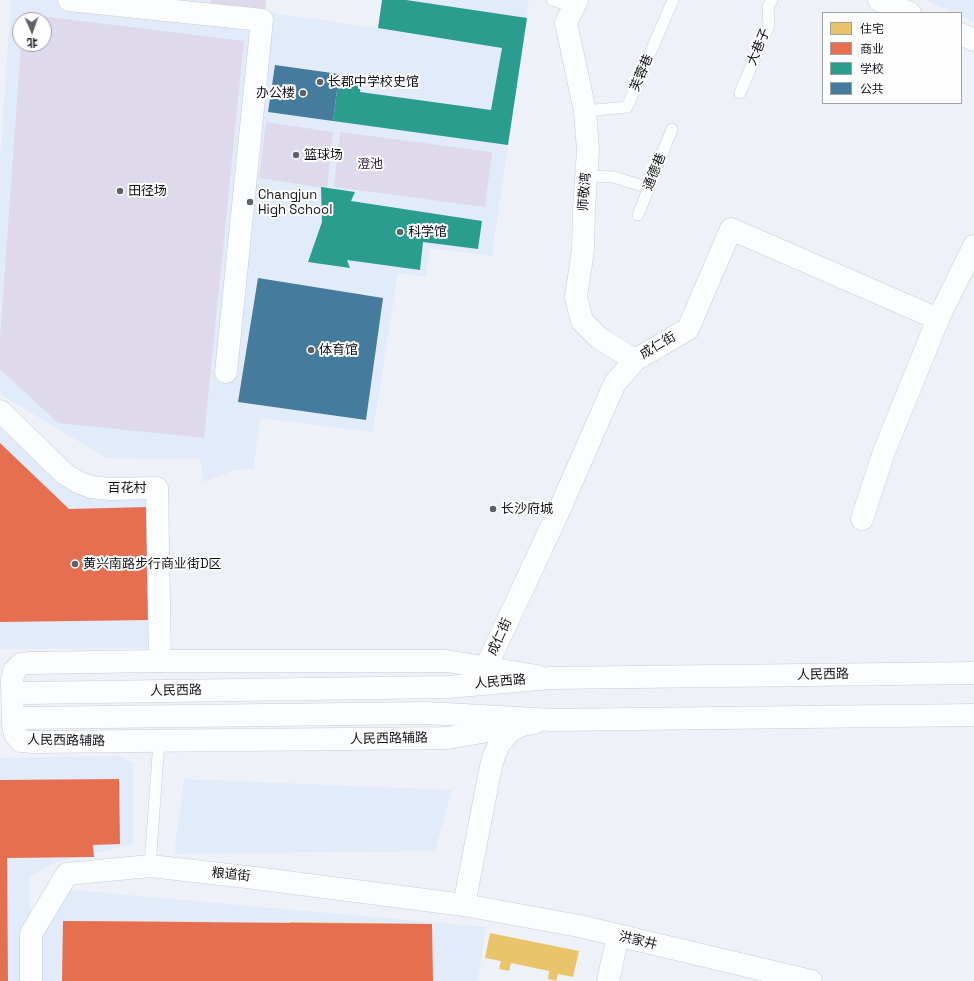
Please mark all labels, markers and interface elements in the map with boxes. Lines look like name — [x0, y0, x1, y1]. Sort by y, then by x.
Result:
north arrow — [12, 12, 52, 52]
legend — [822, 12, 962, 104]
text: 住宅 — [860, 21, 884, 37]
street label: 大巷子 — [744, 26, 774, 68]
text: 北 — [27, 36, 38, 50]
text: 商业 — [860, 41, 884, 57]
street label: 芙蓉巷 — [627, 52, 657, 94]
text: 学校 — [860, 61, 884, 77]
place label: 长郡中学校史馆 — [328, 74, 419, 90]
marker: 长郡中学校史馆 — [315, 77, 325, 87]
text: 公共 — [860, 81, 884, 97]
place label: 办公楼 — [256, 85, 295, 101]
marker: 办公楼 — [298, 88, 308, 98]
place label: 篮球场 — [304, 147, 343, 163]
marker: 篮球场 — [291, 150, 301, 160]
street label: 通德巷 — [640, 151, 670, 193]
park label: 澄池 — [357, 156, 383, 172]
street label: 师敬湾 — [576, 172, 594, 212]
place label: 田径场 — [128, 183, 167, 199]
marker: 田径场 — [115, 186, 125, 196]
place label: Changjun High School — [258, 187, 332, 218]
marker: Changjun High School — [245, 197, 255, 207]
place label: 科学馆 — [408, 224, 447, 240]
marker: 科学馆 — [395, 227, 405, 237]
street label: 成仁街 — [637, 329, 679, 363]
place label: 体育馆 — [319, 342, 358, 358]
marker: 体育馆 — [306, 345, 316, 355]
street label: 百花村 — [108, 480, 146, 496]
place label: 长沙府城 — [501, 501, 553, 517]
marker: 长沙府城 — [488, 504, 498, 514]
place label: 黄兴南路步行商业街D区 — [83, 556, 222, 572]
marker: 黄兴南路步行商业街D区 — [70, 559, 80, 569]
street label: 成仁街 — [485, 616, 515, 658]
street label: 人民西路 — [797, 667, 849, 683]
street label: 人民西路 — [473, 672, 527, 692]
street label: 人民西路 — [150, 683, 202, 699]
street label: 人民西路辅路 — [350, 731, 428, 747]
street label: 人民西路辅路 — [27, 733, 105, 749]
street label: 粮道街 — [211, 865, 251, 885]
street label: 洪家井 — [617, 929, 659, 953]

